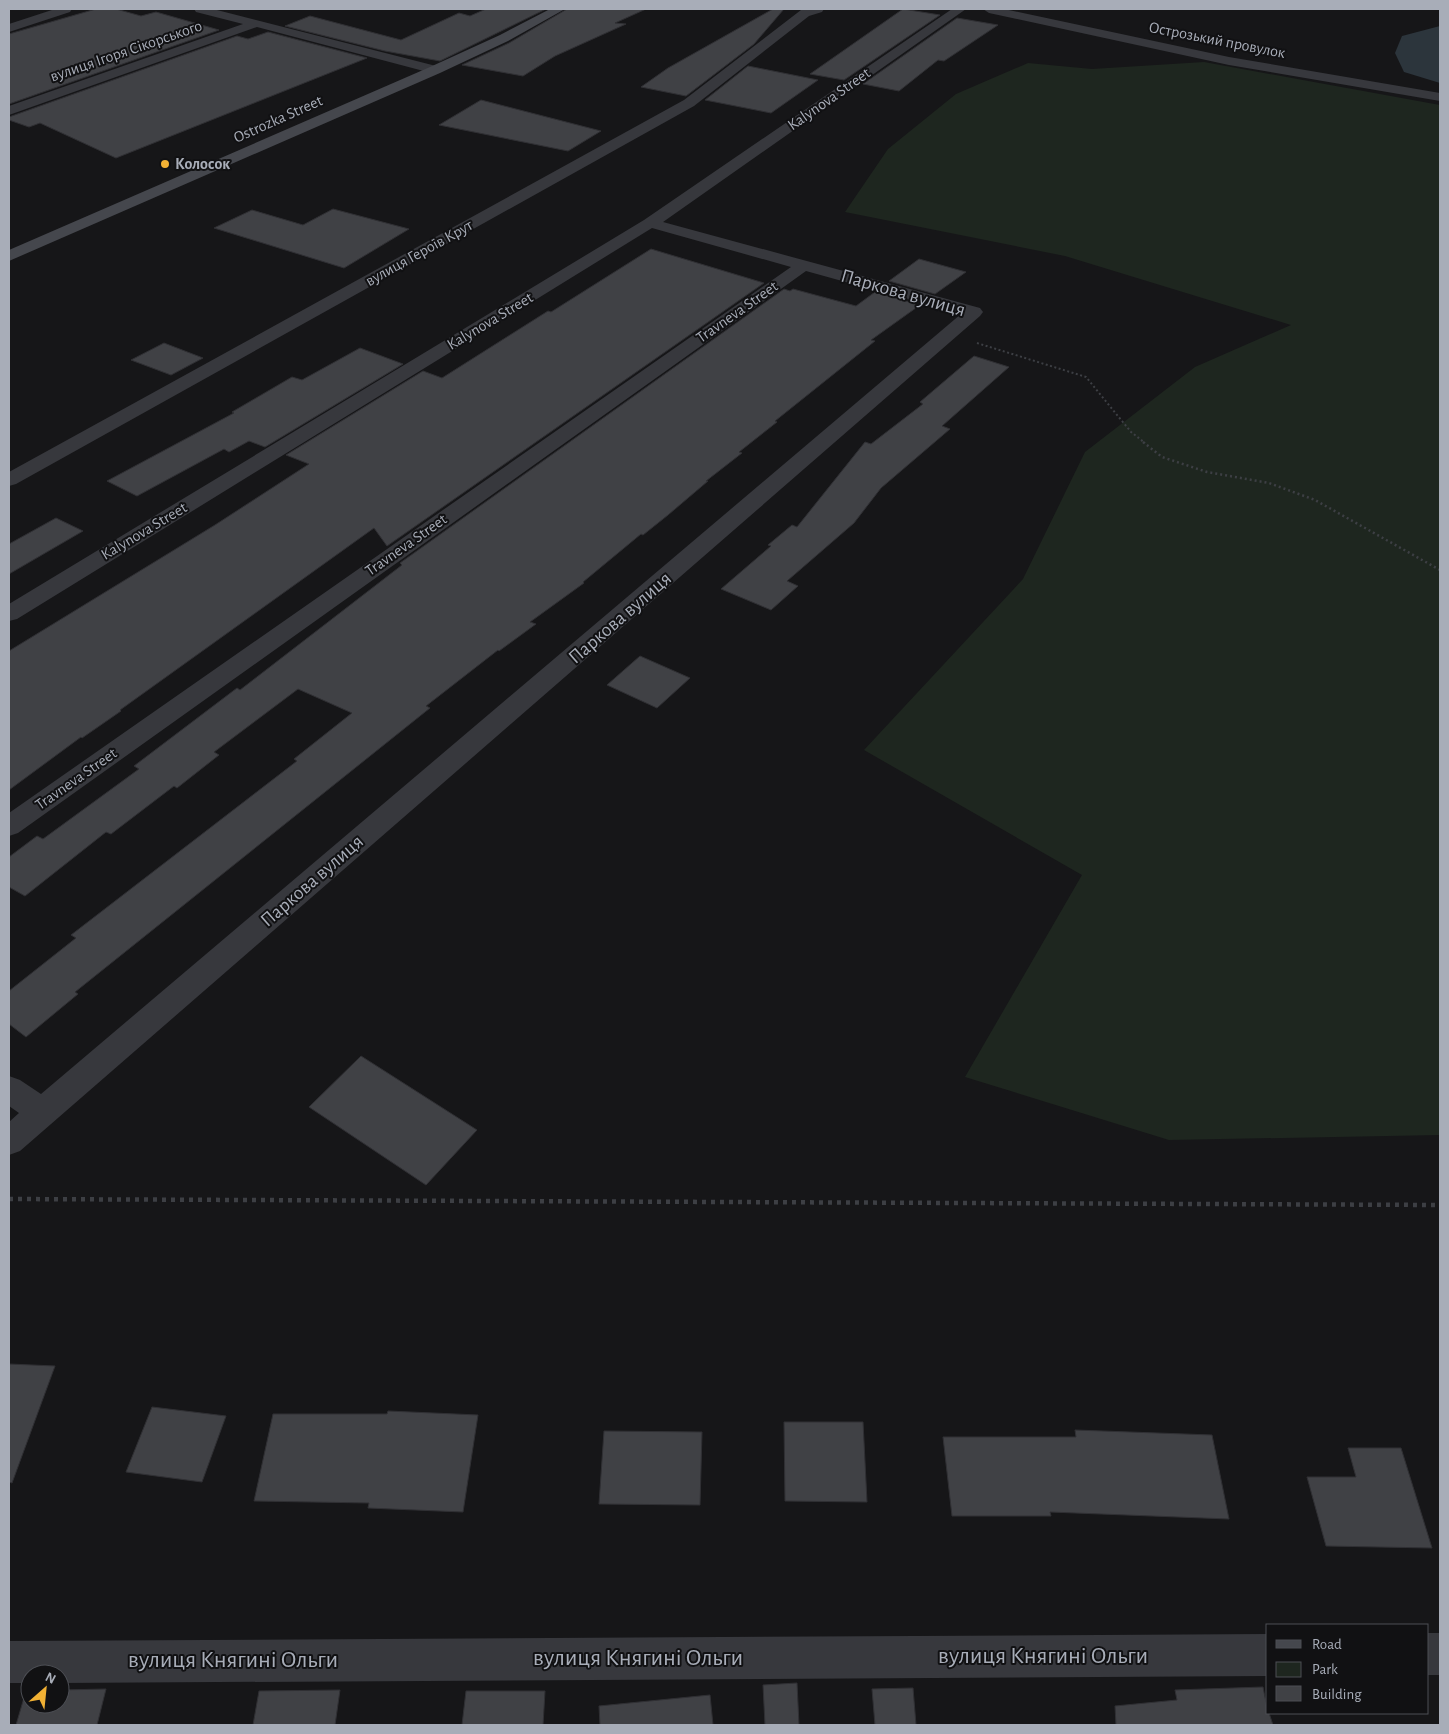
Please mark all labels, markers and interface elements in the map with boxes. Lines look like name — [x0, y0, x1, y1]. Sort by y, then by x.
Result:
street label: вулиця Ігоря Сікорського — [48, 17, 205, 85]
street label: Острозький провулок — [1147, 19, 1287, 62]
street label: Kalynova Street — [785, 65, 874, 134]
street label: Ostrozka Street — [231, 92, 325, 146]
place label: Колосок — [175, 156, 230, 172]
marker: Колосок — [159, 158, 171, 170]
street label: вулиця Героїв Крут — [363, 217, 476, 290]
street label: Паркова вулиця — [838, 266, 968, 320]
street label: Travneva Street — [693, 278, 781, 346]
street label: Kalynova Street — [444, 289, 536, 354]
street label: Kalynova Street — [98, 499, 190, 564]
street label: Travneva Street — [362, 511, 450, 579]
street label: Паркова вулиця — [565, 568, 675, 668]
street label: Travneva Street — [32, 745, 120, 813]
street label: Паркова вулиця — [257, 831, 367, 931]
legend — [1266, 1624, 1429, 1714]
text: Road — [1312, 1637, 1342, 1652]
street label: вулиця Княгині Ольги — [938, 1644, 1148, 1668]
street label: вулиця Княгині Ольги — [533, 1646, 743, 1670]
street label: вулиця Княгині Ольги — [128, 1648, 338, 1672]
text: Park — [1312, 1662, 1338, 1677]
north arrow — [20, 1664, 70, 1714]
text: N — [43, 1670, 58, 1687]
text: Building — [1312, 1687, 1362, 1702]

